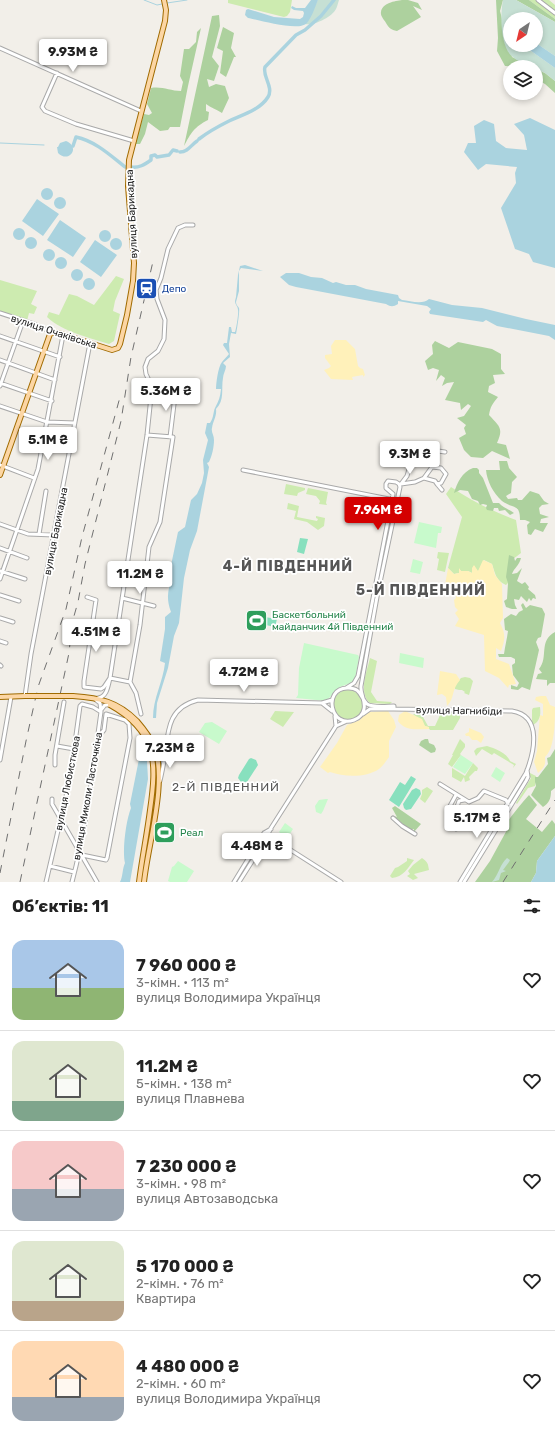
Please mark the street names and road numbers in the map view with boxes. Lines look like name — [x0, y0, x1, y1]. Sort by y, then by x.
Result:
street label: вулиця Барикадна — [124, 169, 140, 259]
street label: вулиця Очаківська — [9, 312, 98, 351]
street label: вулиця Барикадна — [42, 486, 70, 576]
street label: вулиця Нагнибіди — [416, 704, 502, 718]
street label: вулиця Миколи Ласточкіна — [71, 731, 105, 861]
street label: вулиця Любисткова — [53, 735, 83, 832]

